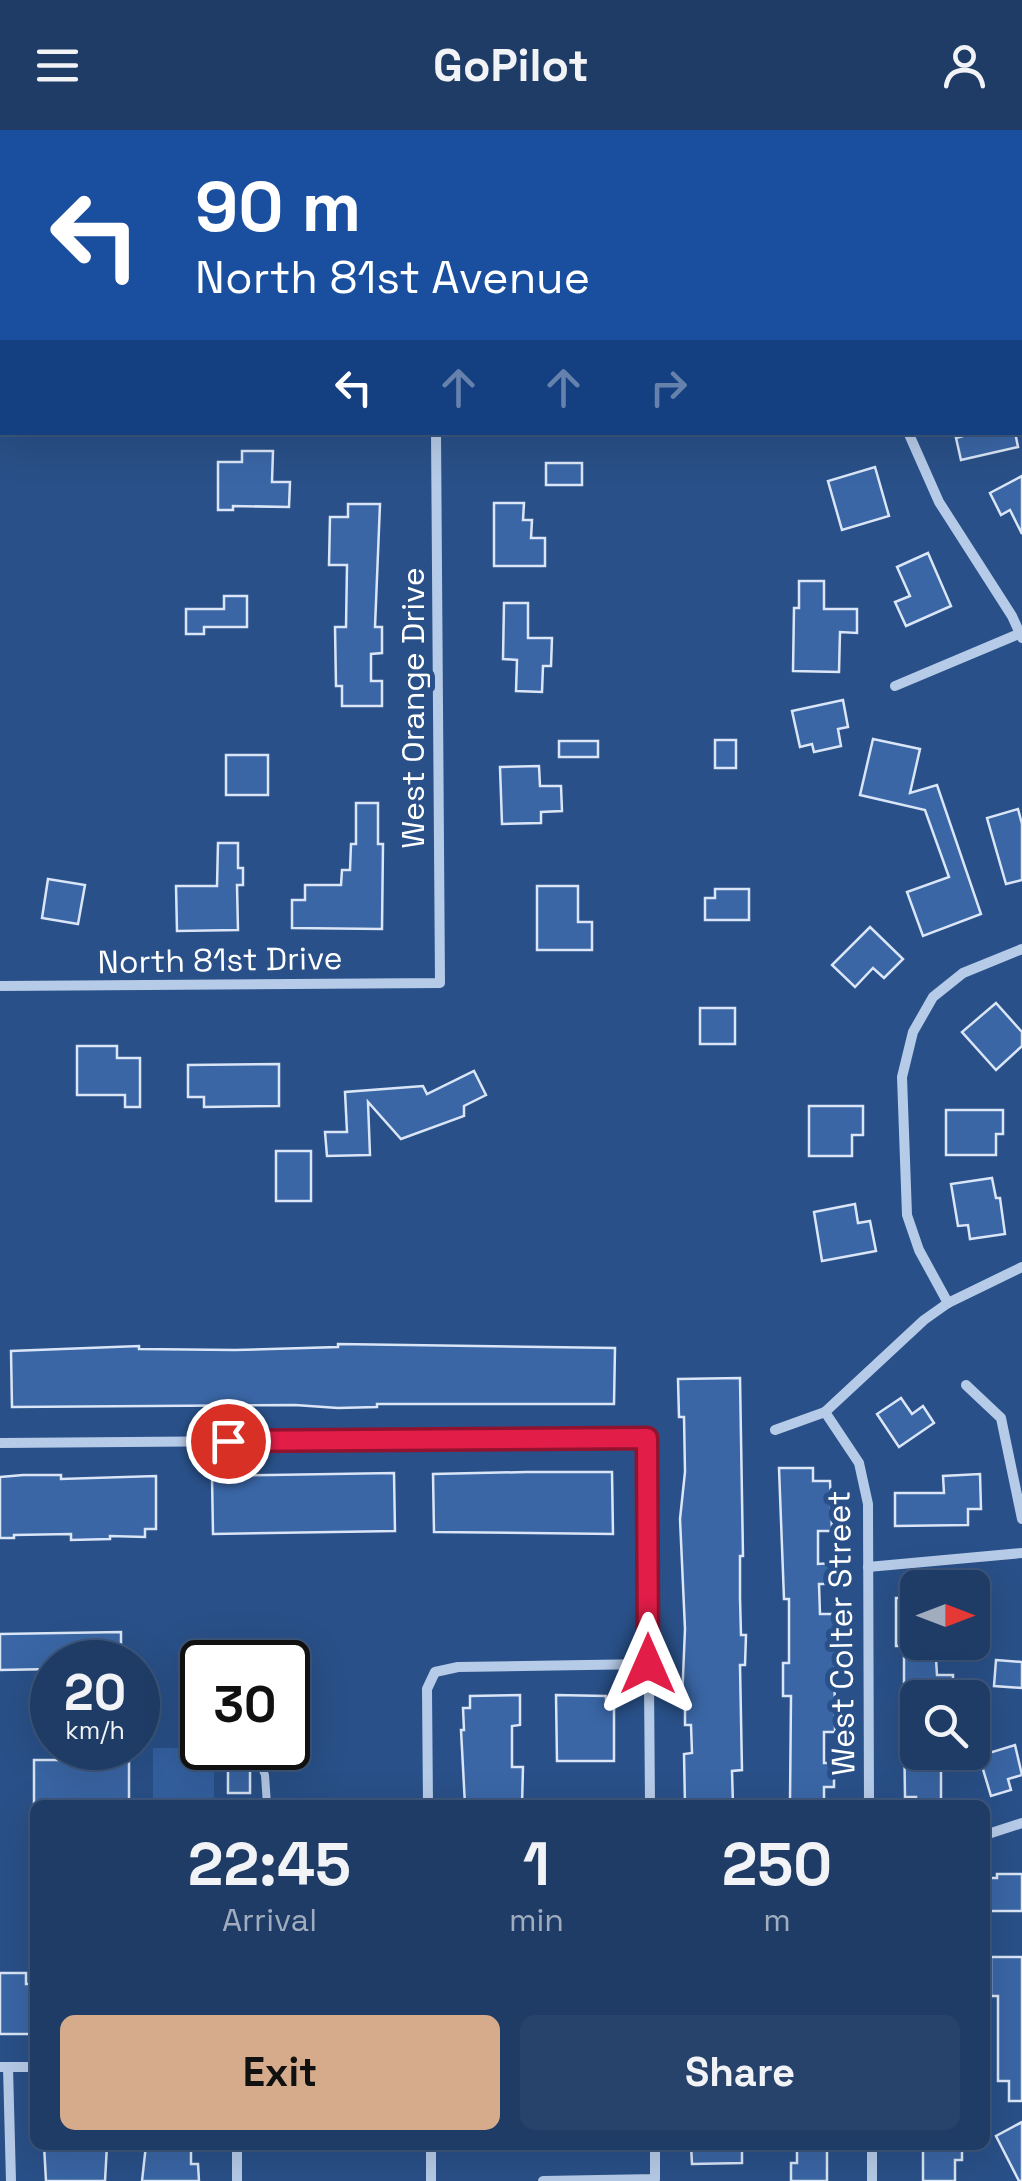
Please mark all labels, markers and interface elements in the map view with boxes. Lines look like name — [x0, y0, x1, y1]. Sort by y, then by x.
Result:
text: GoPilot — [433, 37, 589, 94]
icon: menu — [30, 38, 85, 93]
icon: person — [937, 38, 992, 93]
text: 90 m — [195, 162, 361, 251]
icon: left — [30, 170, 160, 300]
text: North 81st Avenue — [195, 249, 590, 306]
icon: left — [326, 360, 381, 415]
icon: ahead — [431, 360, 486, 415]
icon: ahead — [536, 360, 591, 415]
icon: right — [641, 360, 696, 415]
street label: West Orange Drive — [393, 567, 433, 849]
street label: North 81st Drive — [97, 938, 343, 982]
pin — [186, 1399, 271, 1484]
icon: arrive — [201, 1414, 256, 1469]
street label: West Colter Street — [819, 1490, 863, 1776]
north arrow — [900, 1570, 990, 1660]
map controls — [900, 1570, 990, 1770]
position arrow — [596, 1612, 700, 1716]
speed limit sign: 30 — [180, 1640, 310, 1770]
text: 20 — [64, 1661, 126, 1725]
button: search — [900, 1680, 990, 1770]
text: km/h — [65, 1714, 125, 1746]
text: 22:45 — [188, 1826, 351, 1903]
text: 1 — [523, 1826, 550, 1903]
text: 250 — [722, 1826, 832, 1903]
text: Arrival — [222, 1900, 317, 1940]
text: min — [509, 1900, 564, 1940]
text: m — [763, 1900, 791, 1940]
button: Exit — [60, 2015, 500, 2130]
button: Share — [520, 2015, 960, 2130]

